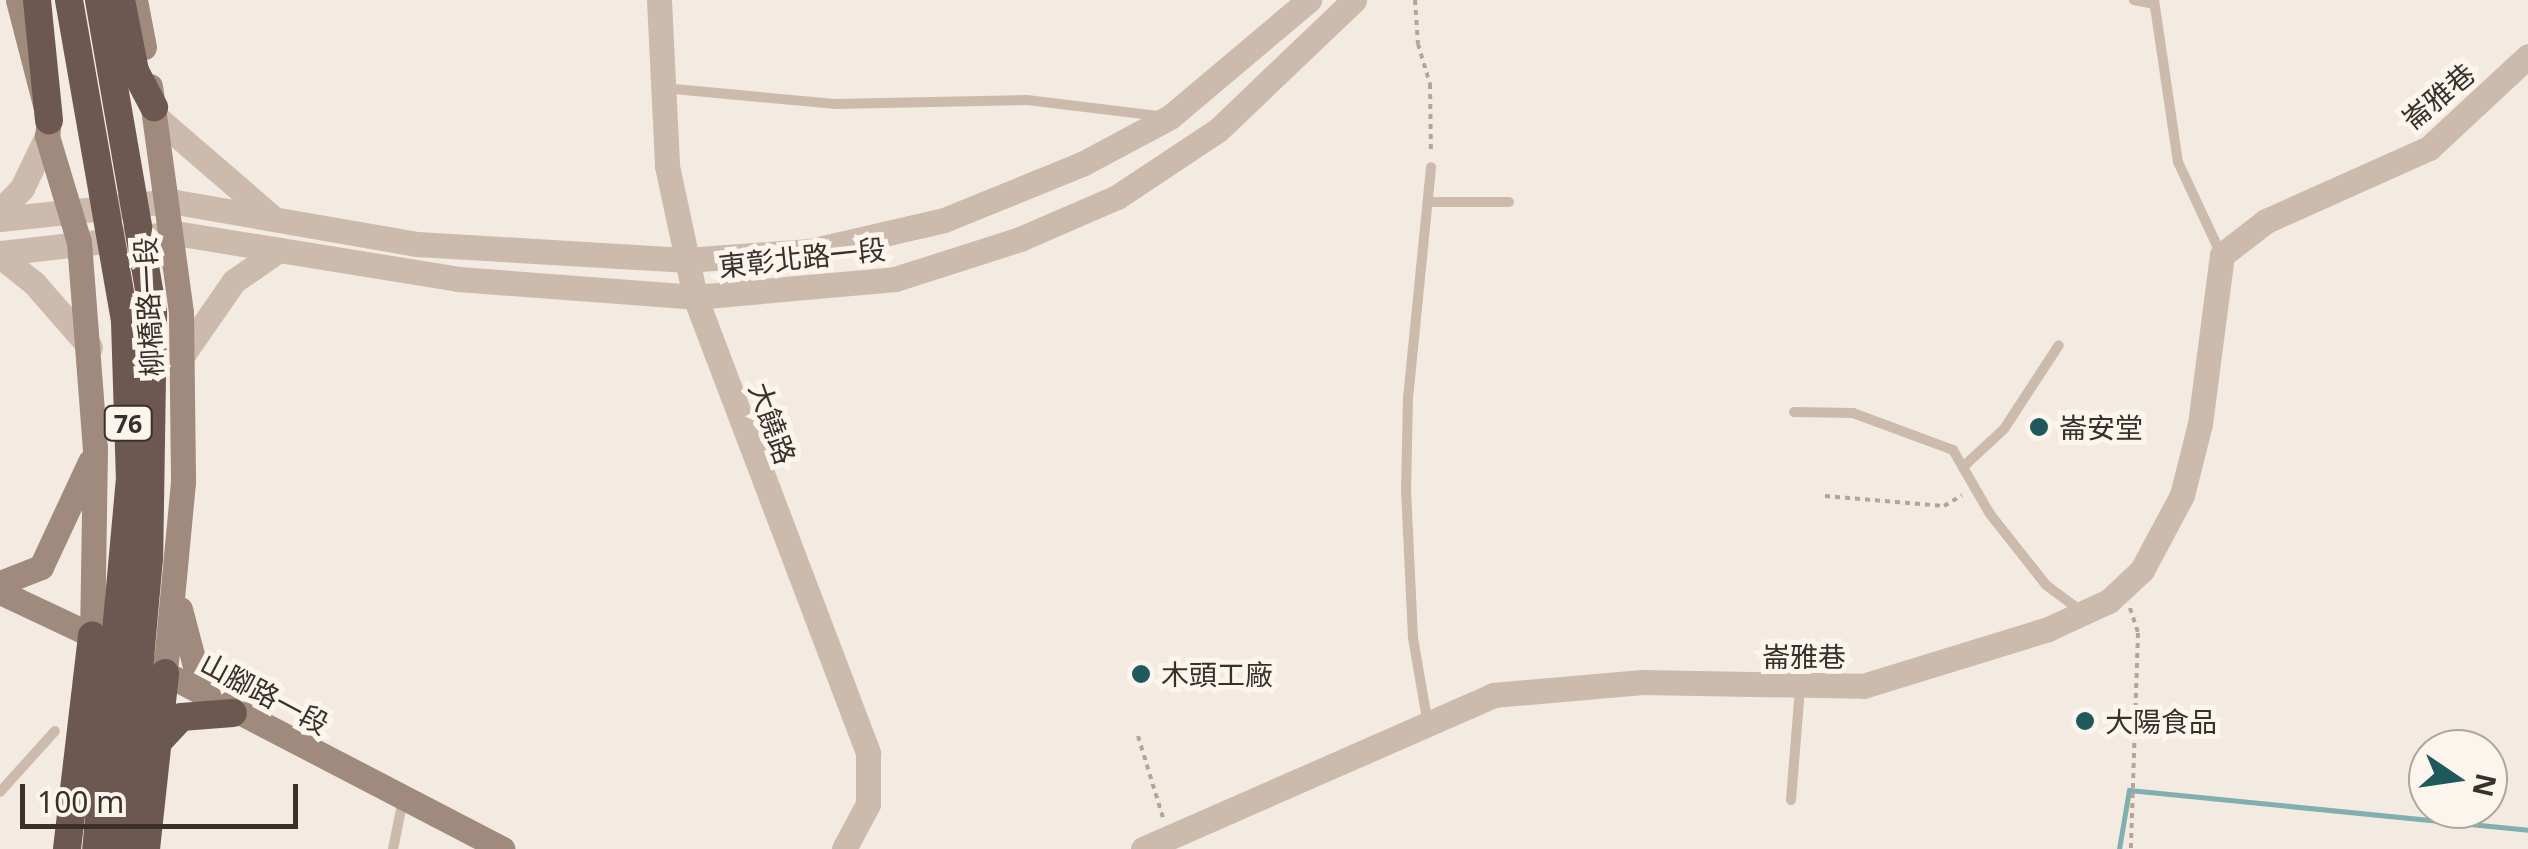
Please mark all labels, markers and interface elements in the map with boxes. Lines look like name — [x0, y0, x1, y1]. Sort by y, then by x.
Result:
street label: 崙雅巷 — [2395, 56, 2481, 136]
street label: 東彰北路一段 — [717, 232, 887, 282]
street label: 柳橋路一段 — [128, 236, 168, 378]
street label: 大饒路 — [743, 378, 803, 468]
road number: 76 — [103, 403, 153, 443]
place label: 崙安堂 — [2059, 410, 2143, 444]
marker: 崙安堂 — [2028, 416, 2050, 438]
street label: 崙雅巷 — [1762, 639, 1846, 673]
street label: 山腳路一段 — [195, 645, 335, 741]
place label: 木頭工廠 — [1161, 657, 1273, 691]
marker: 木頭工廠 — [1130, 663, 1152, 685]
place label: 大陽食品 — [2105, 704, 2217, 738]
marker: 大陽食品 — [2074, 710, 2096, 732]
north arrow — [2408, 729, 2508, 829]
scale bar — [25, 764, 302, 826]
text: N — [2464, 770, 2506, 801]
text: 100 m — [37, 781, 124, 822]

